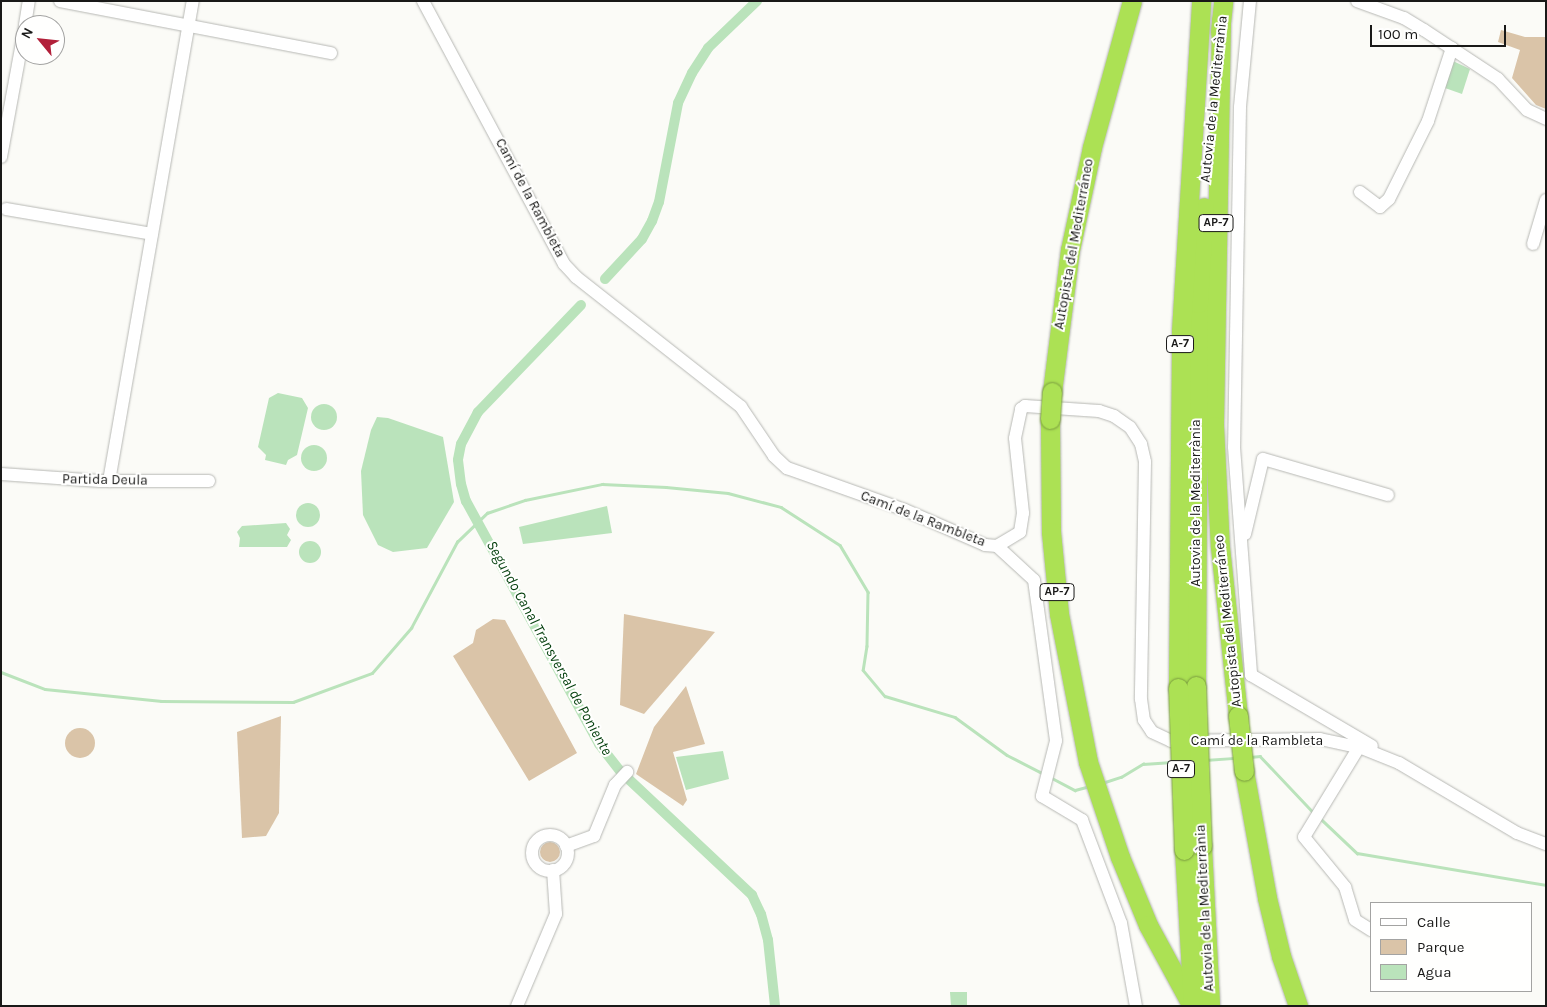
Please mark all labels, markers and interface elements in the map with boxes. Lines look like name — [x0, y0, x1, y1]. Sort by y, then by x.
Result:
north arrow — [15, 15, 65, 65]
street label: Autovia de la Mediterrània — [1197, 15, 1231, 183]
scale bar — [1372, 15, 1508, 47]
text: N — [17, 25, 37, 42]
text: 100 m — [1378, 25, 1418, 43]
street label: Camí de la Rambleta — [492, 136, 568, 260]
street label: Autopista del Mediterráneo — [1051, 157, 1097, 331]
road number: AP-7 — [1198, 214, 1234, 232]
road number: A-7 — [1165, 334, 1195, 354]
street label: Autovia de la Mediterrània — [1188, 419, 1204, 587]
street label: Partida Deula — [62, 471, 148, 489]
street label: Camí de la Rambleta — [858, 487, 988, 551]
street label: Autopista del Mediterráneo — [1211, 534, 1245, 708]
water label: Segundo Canal Transversal de Poniente — [482, 537, 616, 759]
road number: AP-7 — [1040, 582, 1074, 602]
street label: Camí de la Rambleta — [1191, 733, 1323, 749]
road number: A-7 — [1166, 760, 1196, 779]
street label: Autovia de la Mediterrània — [1192, 824, 1218, 992]
legend — [1370, 902, 1532, 992]
text: Calle — [1417, 913, 1451, 931]
text: Parque — [1417, 938, 1465, 956]
text: Agua — [1417, 963, 1451, 981]

